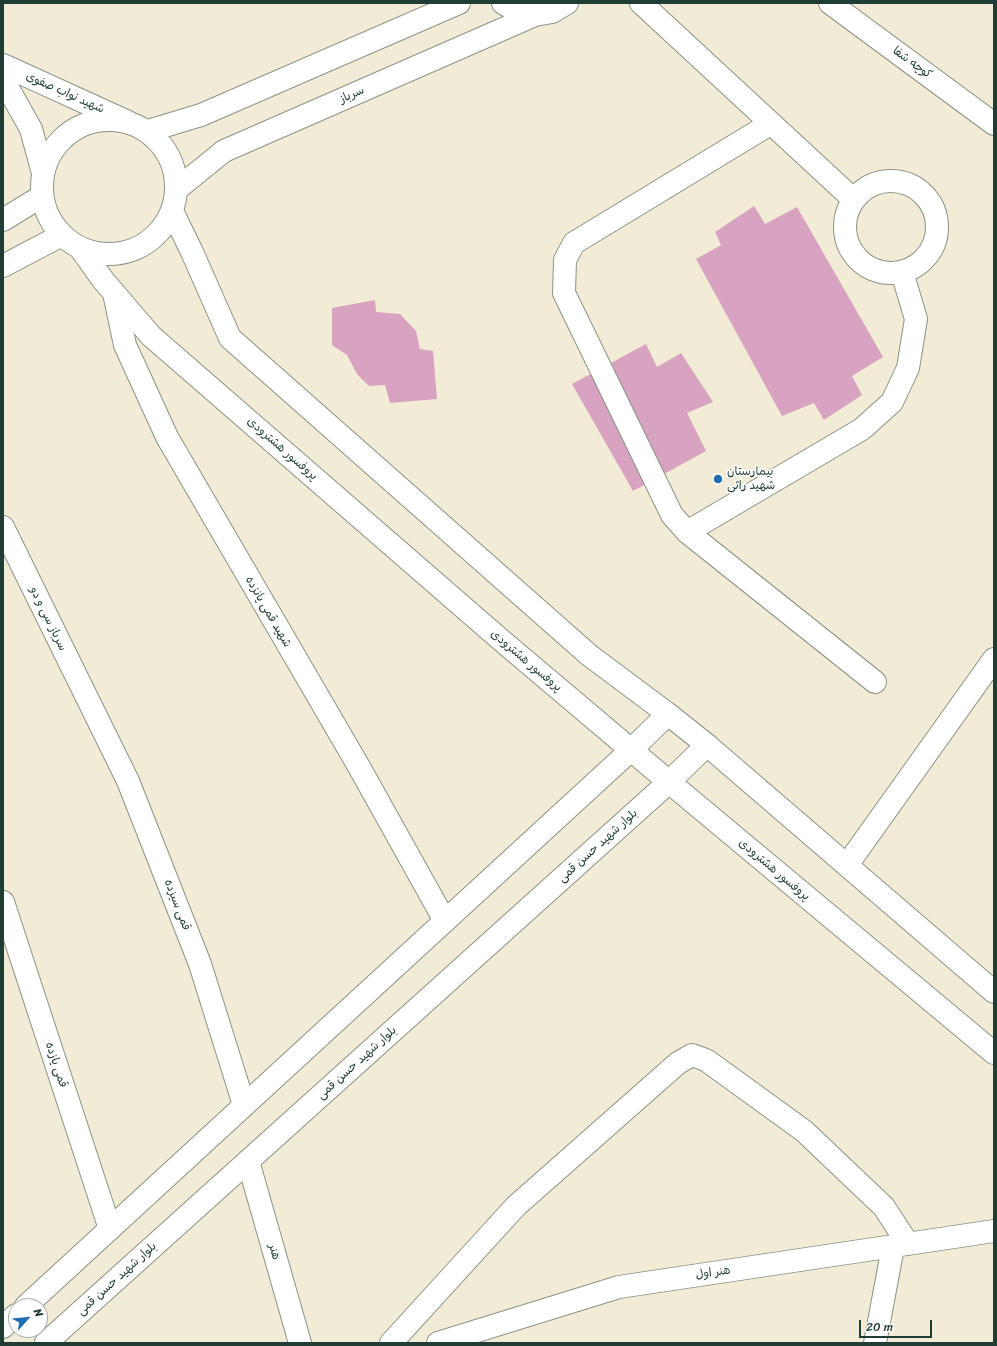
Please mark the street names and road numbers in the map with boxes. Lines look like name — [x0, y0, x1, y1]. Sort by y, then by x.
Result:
street label: کوچه شفا — [889, 44, 935, 82]
street label: شهید نواب صفوی — [23, 69, 107, 117]
street label: سرباز — [337, 83, 367, 107]
street label: پروفسور هشترودی — [244, 414, 320, 484]
street label: شهید قمی پانزده — [242, 574, 294, 650]
street label: سرباز سی و دو — [26, 585, 70, 653]
street label: پروفسور هشترودی — [487, 627, 565, 695]
street label: بلوار شهید حسن قمی — [555, 806, 641, 886]
street label: پروفسور هشترودی — [735, 836, 813, 904]
street label: قمی سیزده — [161, 877, 193, 933]
street label: بلوار شهید حسن قمی — [314, 1023, 400, 1103]
street label: قمی یازده — [42, 1040, 70, 1090]
street label: بلوار شهید حسن قمی — [74, 1239, 160, 1319]
street label: هنر — [265, 1242, 283, 1262]
street label: هنر اول — [694, 1263, 732, 1283]

